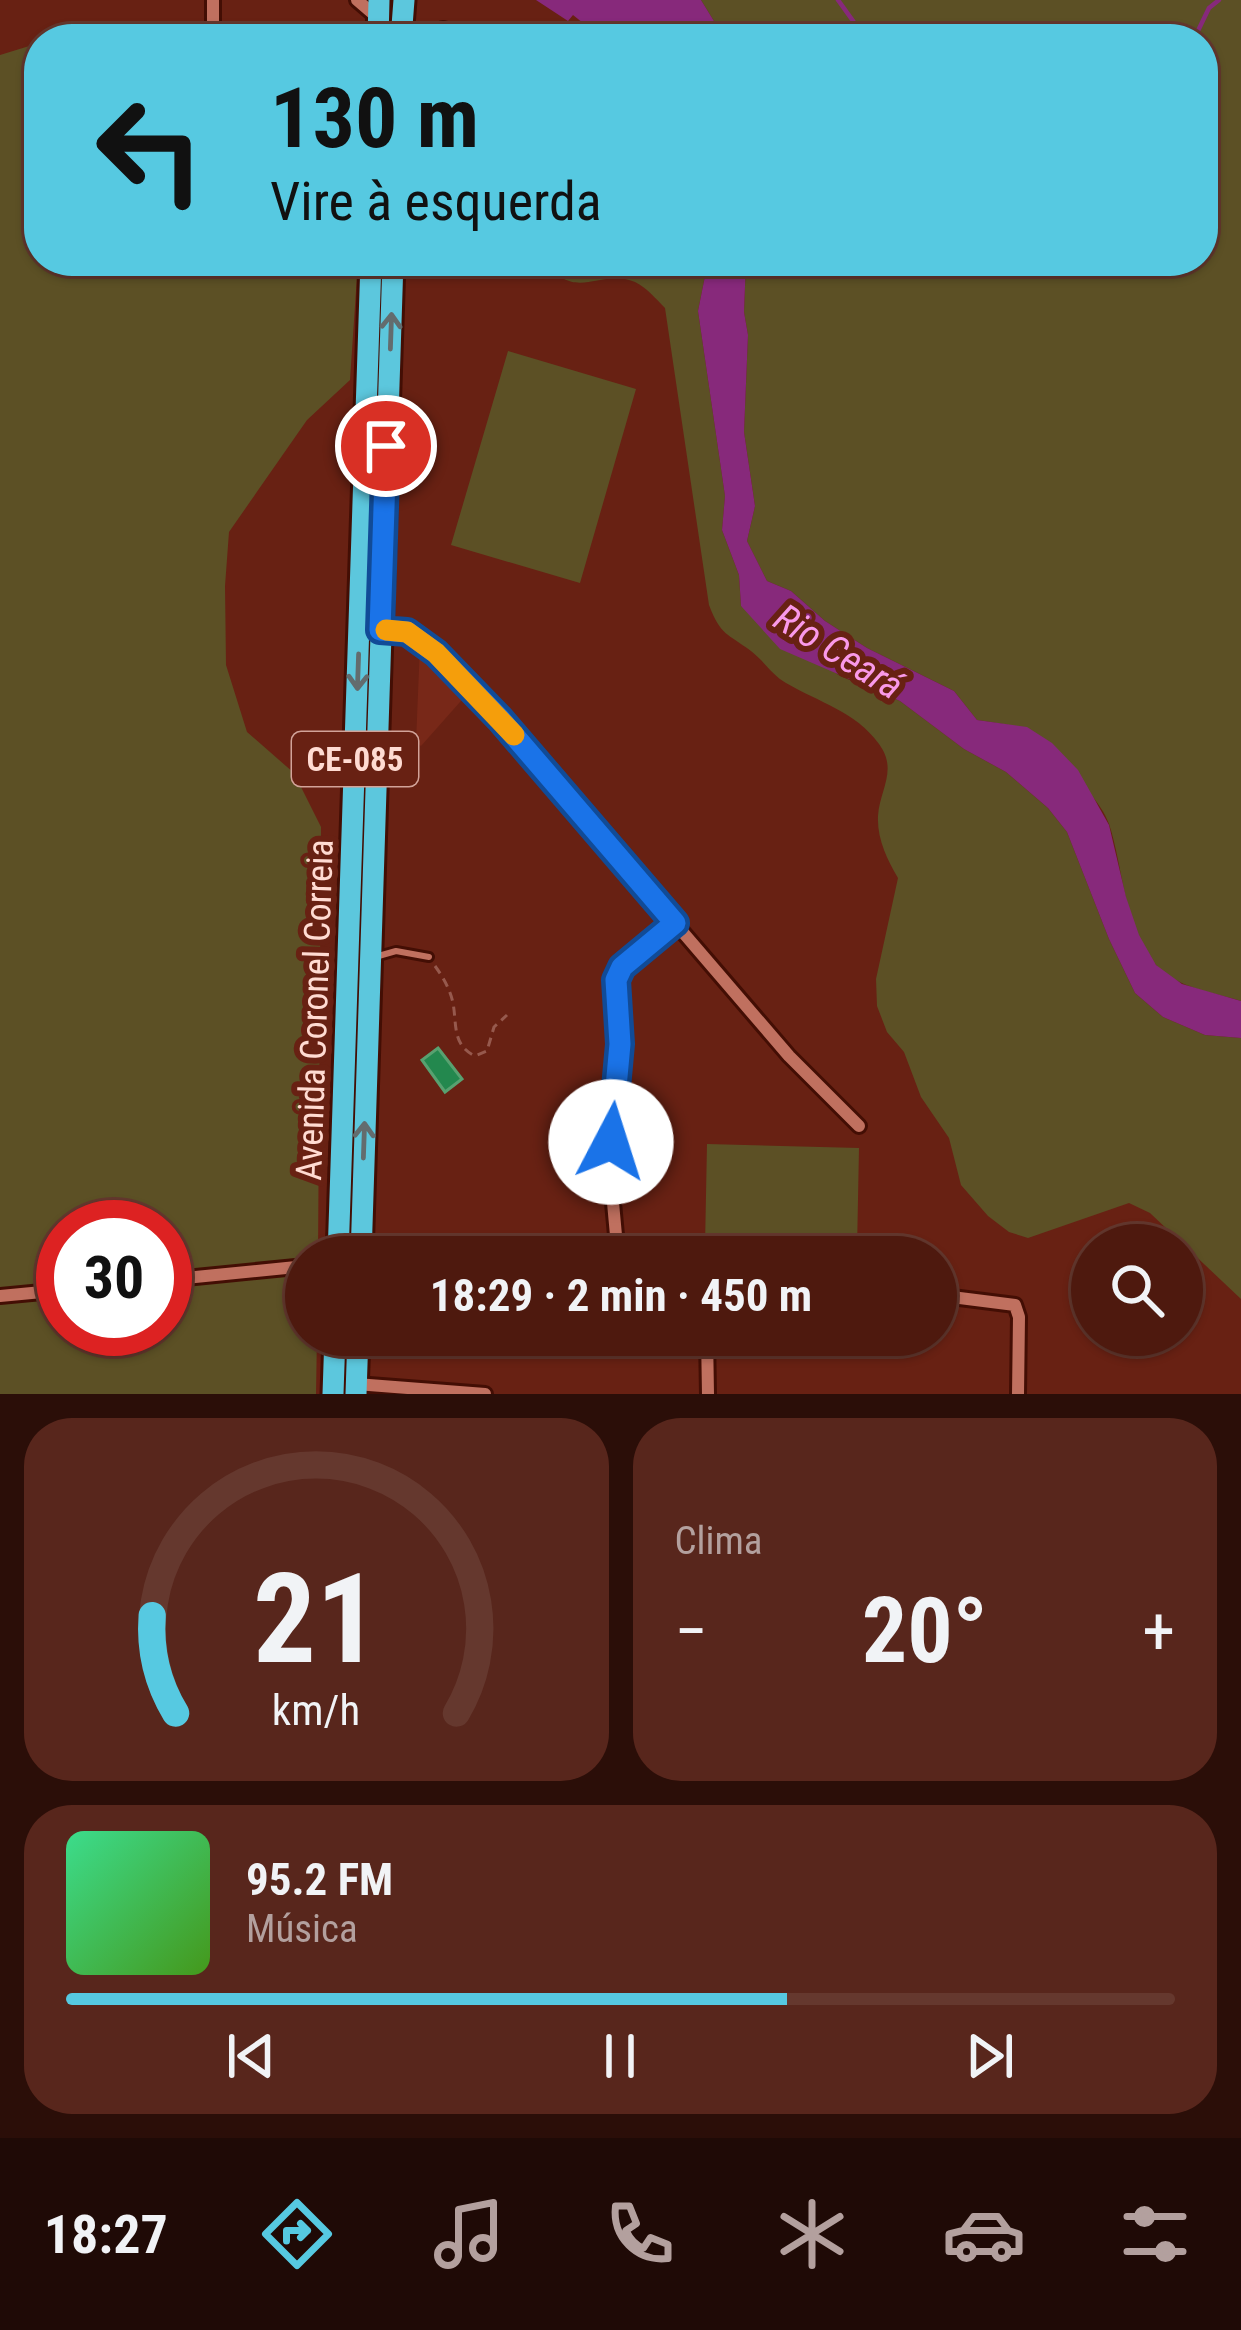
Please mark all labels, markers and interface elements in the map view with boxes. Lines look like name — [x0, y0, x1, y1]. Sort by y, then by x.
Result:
text: 130 m — [270, 69, 479, 168]
icon: left — [72, 72, 228, 228]
text: Vire à esquerda — [270, 170, 602, 233]
one-way arrow — [379, 312, 402, 351]
pin — [335, 395, 437, 497]
icon: arrive — [353, 413, 419, 479]
water label: Rio Ceará — [766, 595, 912, 710]
one-way arrow — [346, 652, 369, 691]
road number: CE-085 — [292, 732, 418, 786]
street label: Avenida Coronel Correia — [288, 839, 342, 1181]
position arrow — [548, 1079, 674, 1205]
one-way arrow — [353, 1121, 376, 1160]
speed limit sign: 30 — [36, 1200, 192, 1356]
map controls — [1071, 1224, 1203, 1356]
button: search — [1071, 1224, 1203, 1356]
text: 18:29 · 2 min · 450 m — [430, 1269, 812, 1322]
text: Clima — [675, 1518, 763, 1564]
text: 21 — [253, 1546, 379, 1692]
text: 20° — [862, 1579, 988, 1684]
text: − — [675, 1593, 708, 1670]
text: + — [1142, 1593, 1175, 1670]
text: km/h — [272, 1684, 360, 1734]
text: 95.2 FM — [246, 1853, 393, 1906]
text: Música — [246, 1906, 358, 1952]
icon: previous — [218, 2023, 284, 2089]
icon: pause — [587, 2023, 653, 2089]
icon: next — [957, 2023, 1023, 2089]
icon: directions — [255, 2192, 339, 2276]
icon: music — [427, 2192, 511, 2276]
icon: phone — [598, 2192, 682, 2276]
icon: climate — [770, 2192, 854, 2276]
icon: car — [942, 2192, 1026, 2276]
icon: filters — [1113, 2192, 1197, 2276]
text: 18:27 — [44, 2203, 168, 2266]

